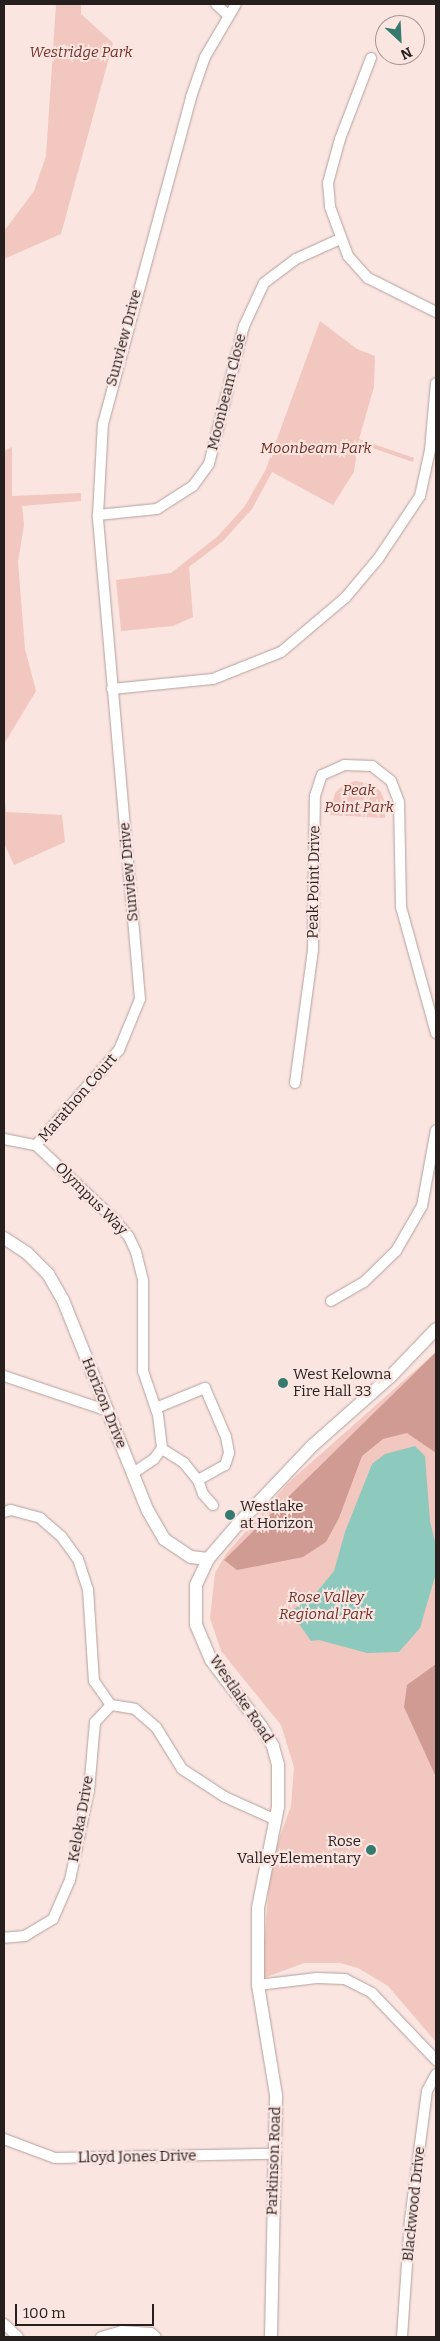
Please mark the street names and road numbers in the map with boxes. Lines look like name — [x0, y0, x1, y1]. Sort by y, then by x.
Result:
street label: Sunview Drive — [102, 288, 146, 388]
street label: Moonbeam Close — [204, 332, 250, 452]
street label: Sunview Drive — [116, 822, 142, 922]
street label: Peak Point Drive — [304, 825, 324, 939]
street label: Marathon Court — [35, 1050, 121, 1146]
street label: Olympus Way — [51, 1159, 131, 1239]
street label: Horizon Drive — [78, 1355, 130, 1451]
street label: Westlake Road — [205, 1652, 277, 1746]
street label: Keloka Drive — [65, 1774, 97, 1864]
street label: Parkinson Road — [263, 2106, 285, 2216]
street label: Blackwood Drive — [399, 2146, 429, 2262]
street label: Lloyd Jones Drive — [78, 2147, 196, 2167]

